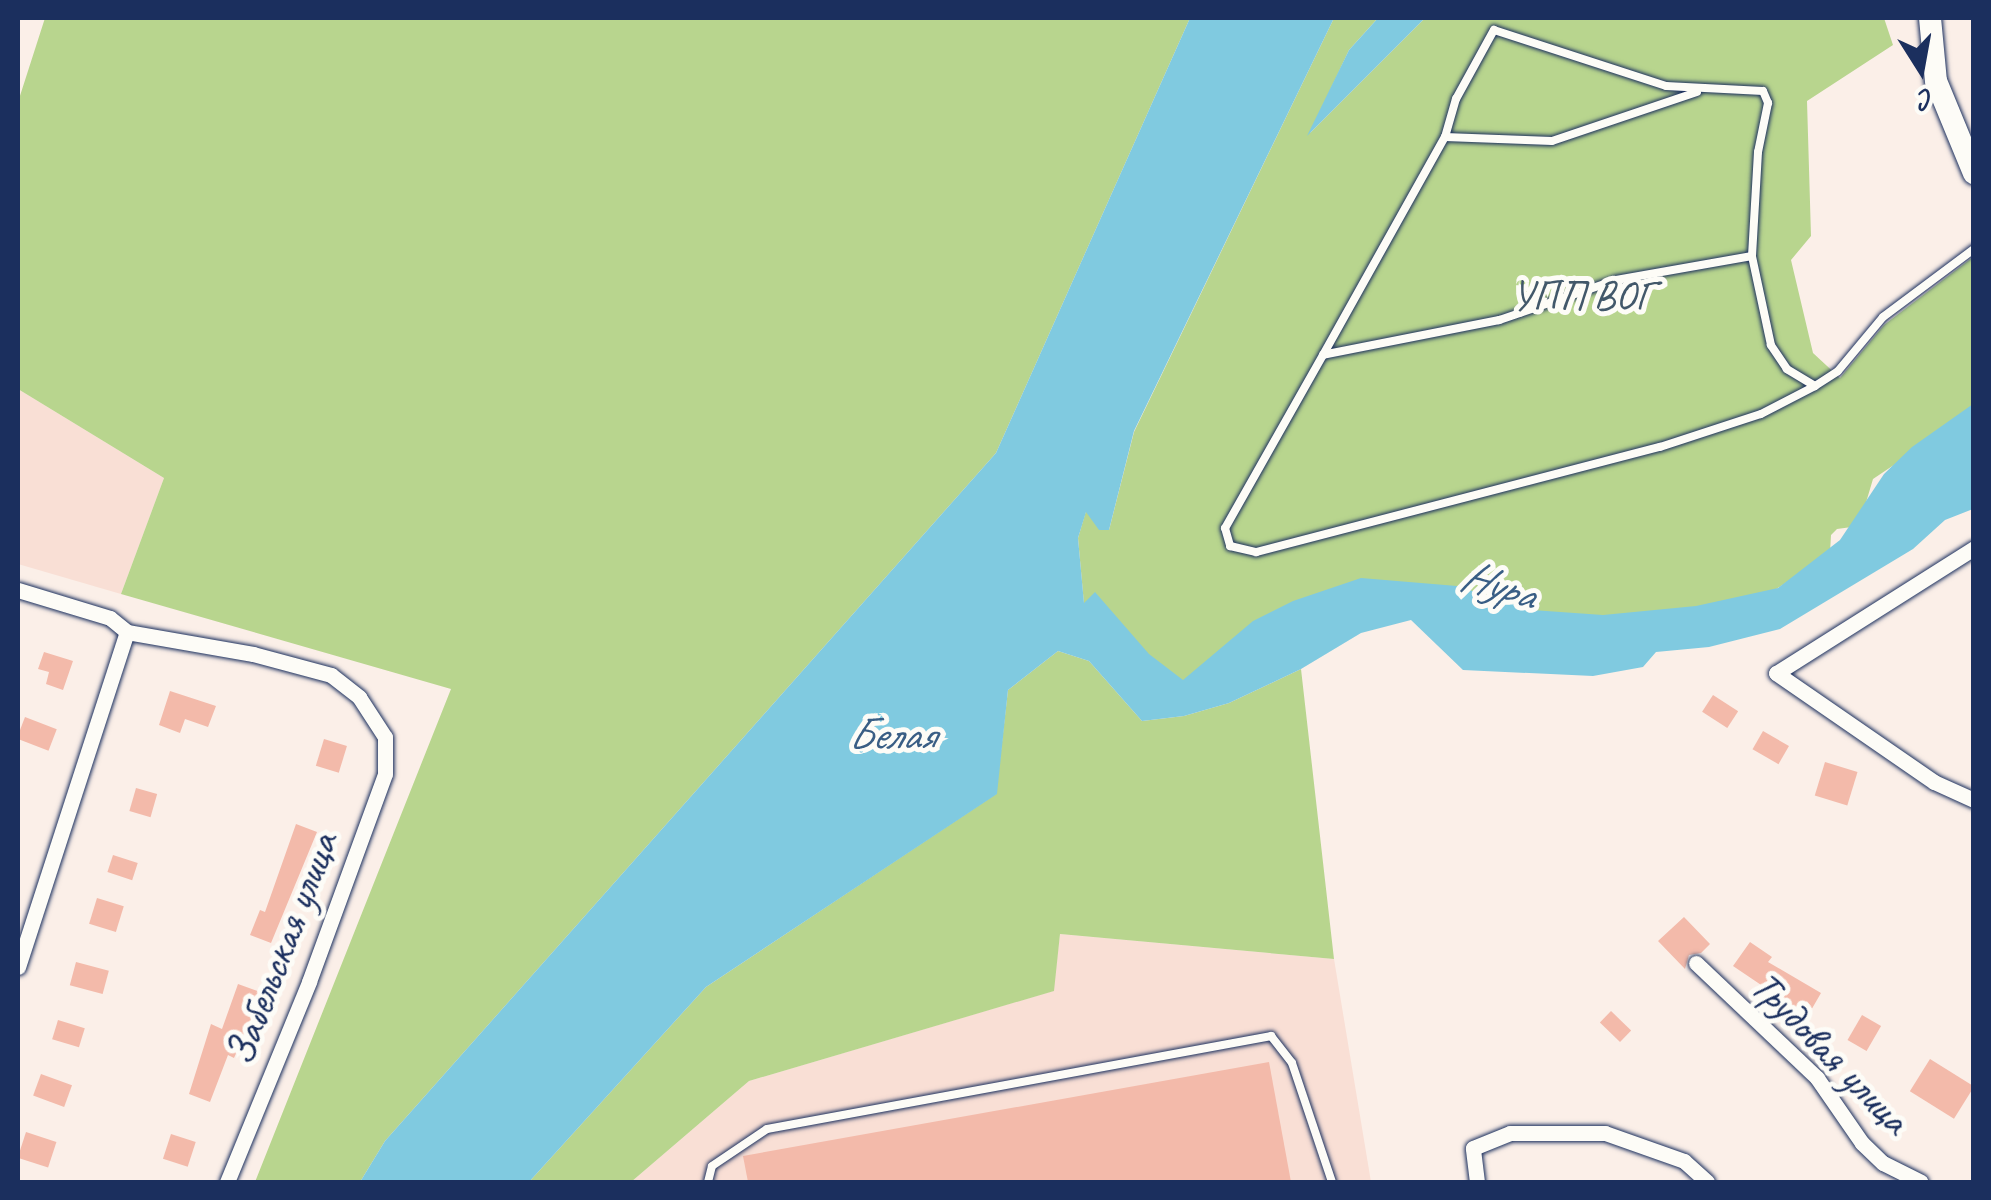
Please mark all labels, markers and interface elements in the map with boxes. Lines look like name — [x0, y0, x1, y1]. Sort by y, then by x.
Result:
north arrow — [1871, 20, 1971, 120]
text: С — [1917, 81, 1937, 118]
park label: УПП ВОГ — [1510, 271, 1656, 321]
water label: Нура — [1454, 548, 1542, 622]
water label: Белая — [848, 708, 934, 762]
street label: Забельская улица — [214, 825, 350, 1073]
street label: Трудовая улица — [1739, 960, 1921, 1146]

